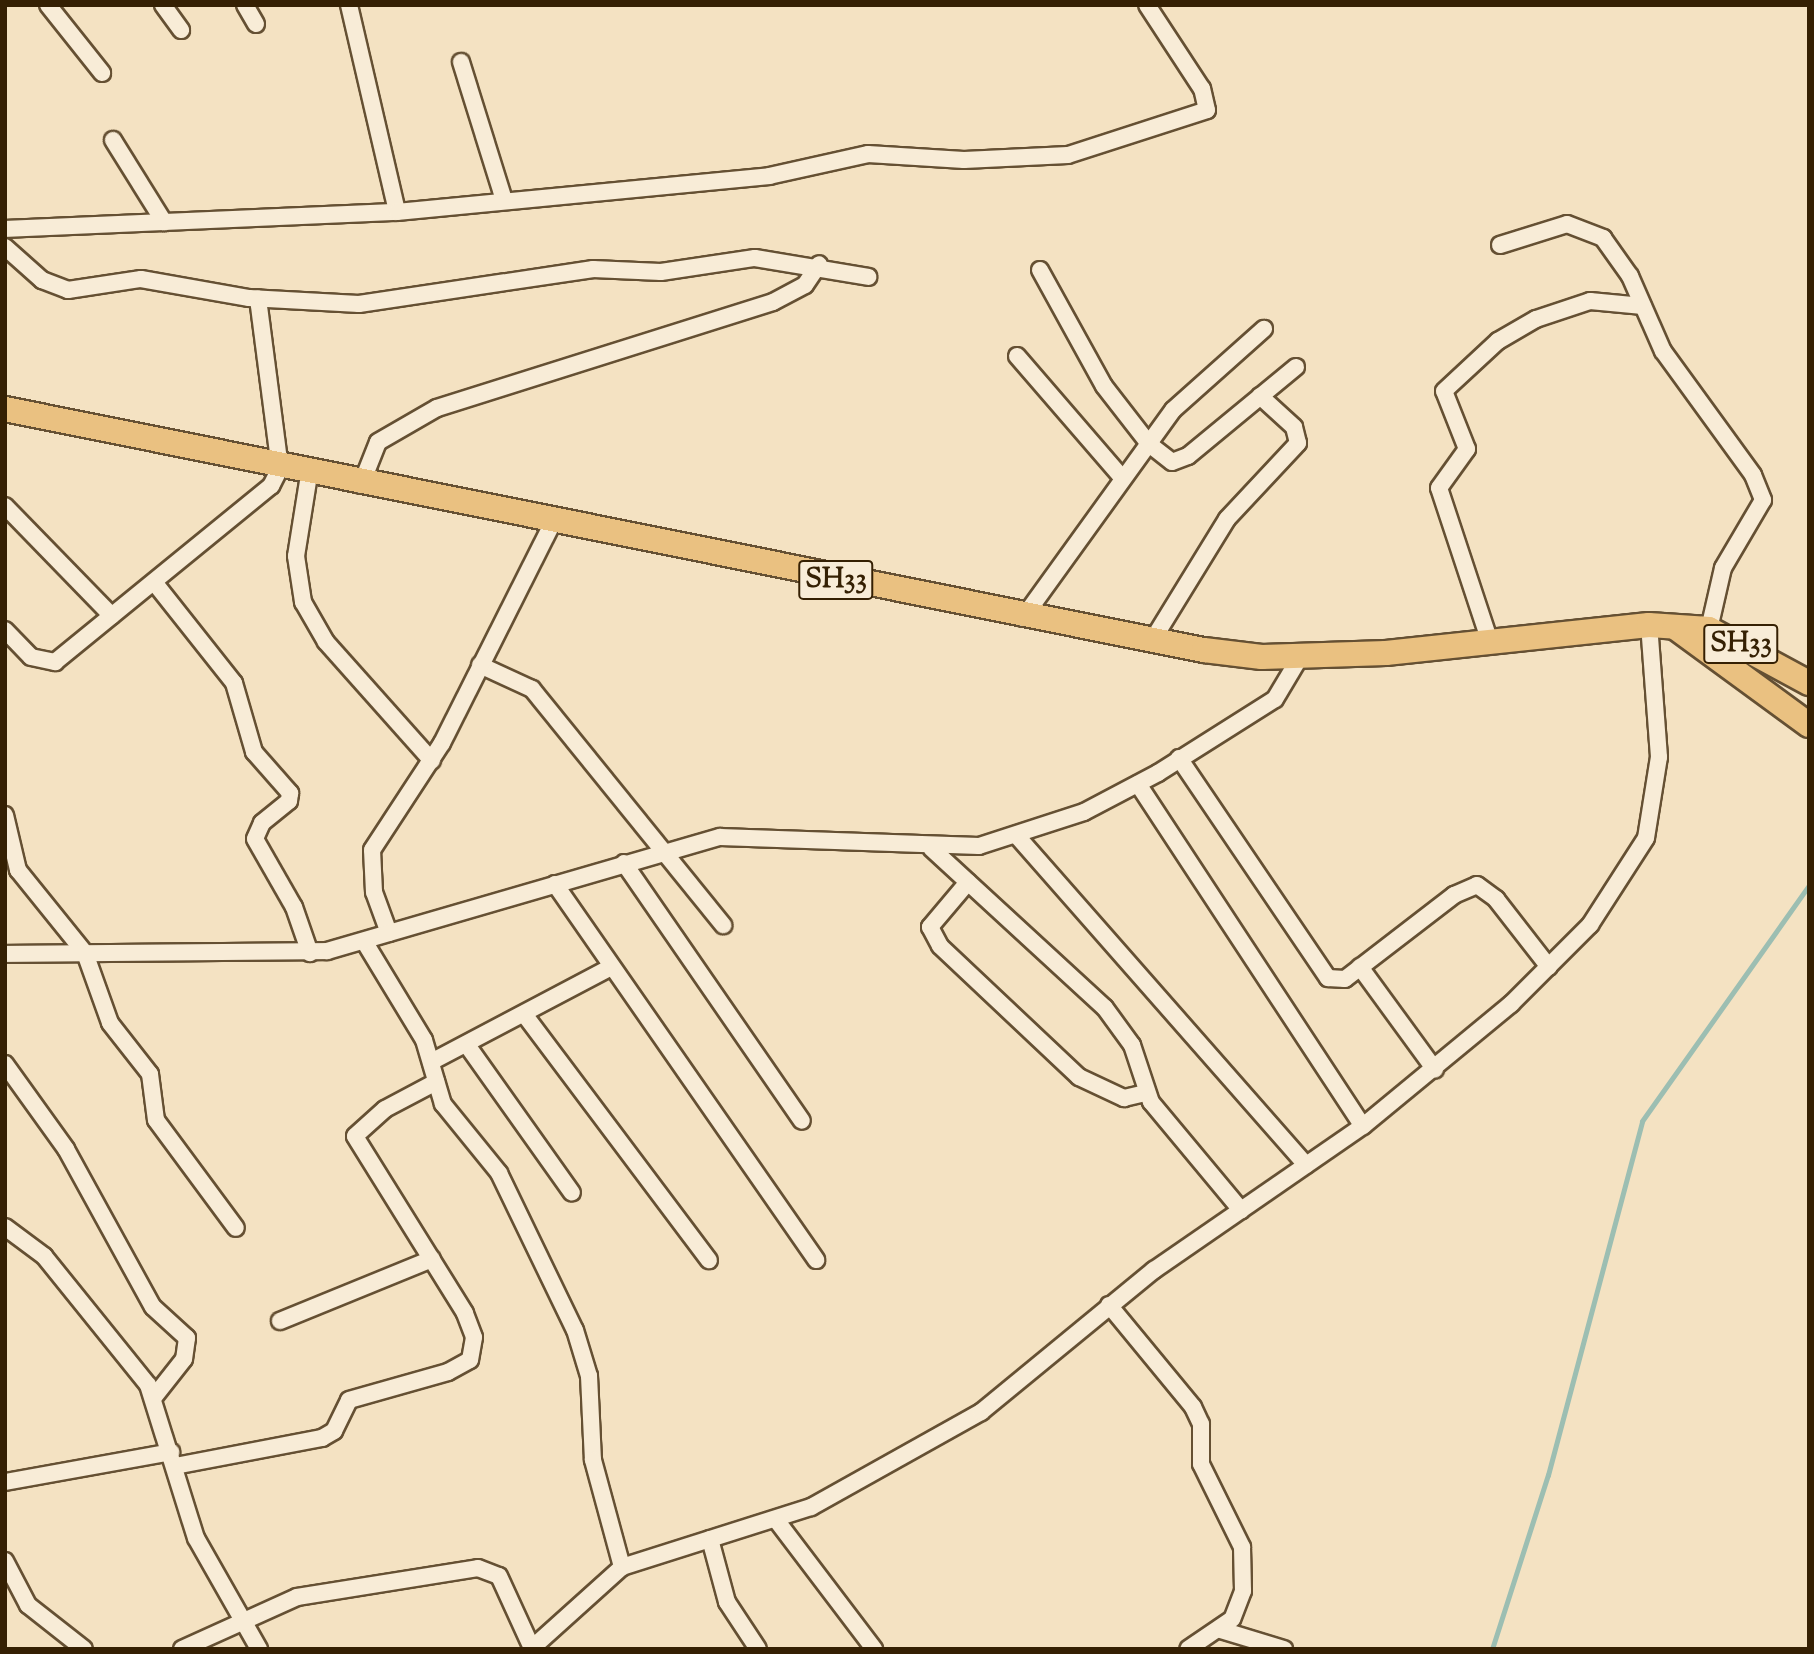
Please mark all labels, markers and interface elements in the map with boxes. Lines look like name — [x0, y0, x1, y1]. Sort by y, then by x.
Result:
road number: SH33 — [798, 556, 874, 604]
road number: SH33 — [1702, 620, 1780, 668]

